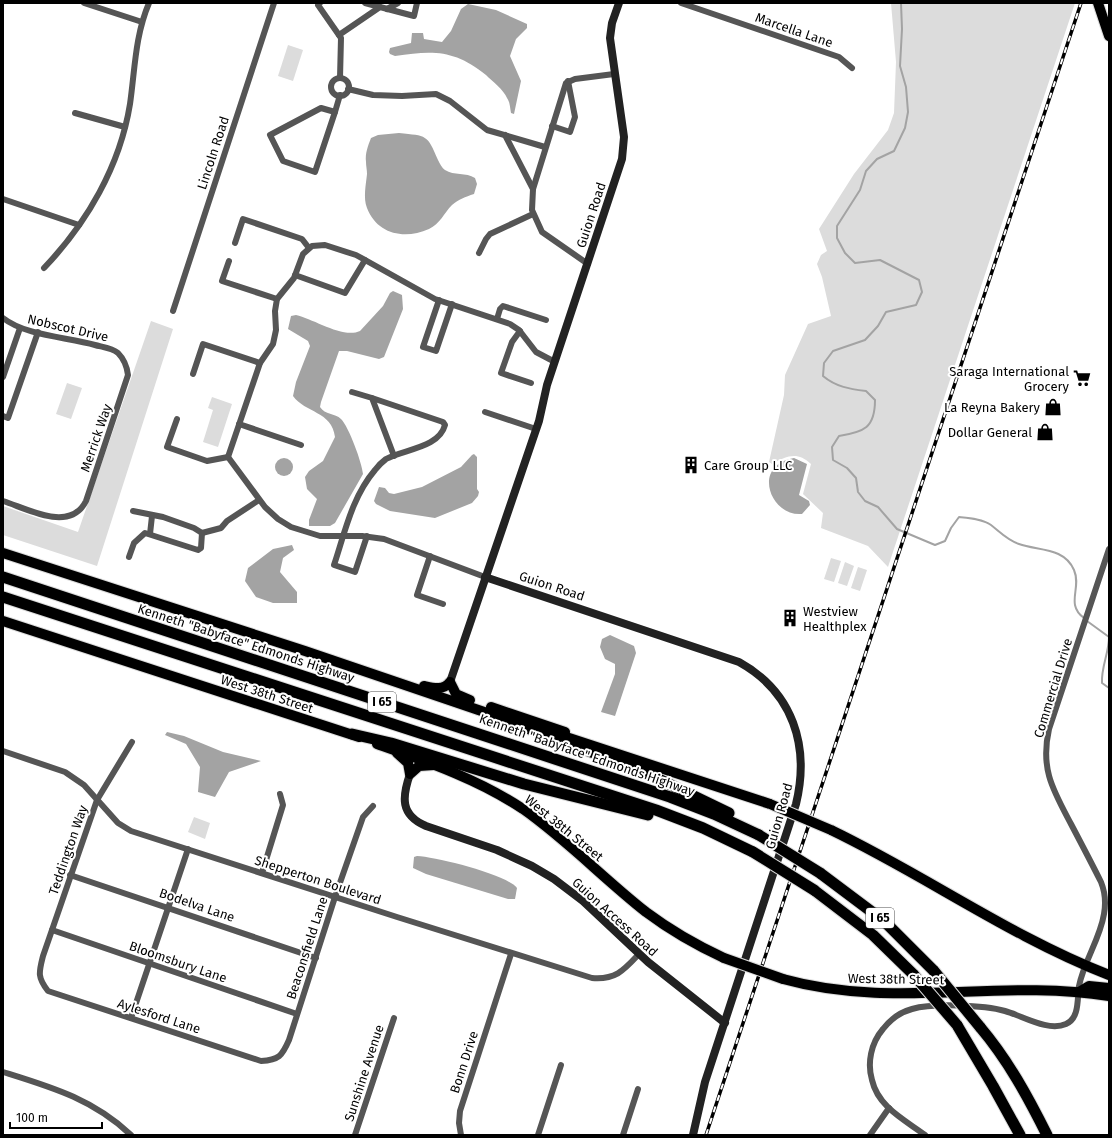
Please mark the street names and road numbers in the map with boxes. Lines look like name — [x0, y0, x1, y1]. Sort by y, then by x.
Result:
street label: Marcella Lane — [753, 10, 835, 50]
street label: Lincoln Road — [194, 114, 232, 192]
street label: Guion Road — [573, 180, 609, 250]
street label: Nobscot Drive — [26, 311, 110, 345]
street label: Merrick Way — [77, 402, 115, 474]
street label: Guion Road — [517, 568, 587, 604]
street label: Kenneth "Babyface" Edmonds Highway — [136, 601, 357, 685]
street label: Commercial Drive — [1031, 636, 1075, 740]
street label: West 38th Street — [219, 672, 316, 716]
road number: I 65 — [368, 692, 396, 712]
street label: Kenneth "Babyface" Edmonds Highway — [477, 711, 697, 799]
street label: Guion Road — [762, 781, 796, 851]
street label: West 38th Street — [522, 792, 606, 864]
street label: Teddington Way — [46, 803, 90, 897]
street label: Shepperton Boulevard — [253, 852, 383, 908]
street label: Guion Access Road — [569, 875, 661, 959]
street label: Bodelva Lane — [157, 885, 237, 925]
street label: Beaconsfield Lane — [283, 895, 331, 1001]
road number: I 65 — [866, 908, 894, 928]
street label: Bloomsbury Lane — [127, 938, 229, 986]
street label: West 38th Street — [848, 971, 945, 987]
street label: Aylesford Lane — [116, 995, 202, 1037]
street label: Sunshine Avenue — [341, 1023, 387, 1123]
street label: Bonn Drive — [447, 1029, 481, 1095]

